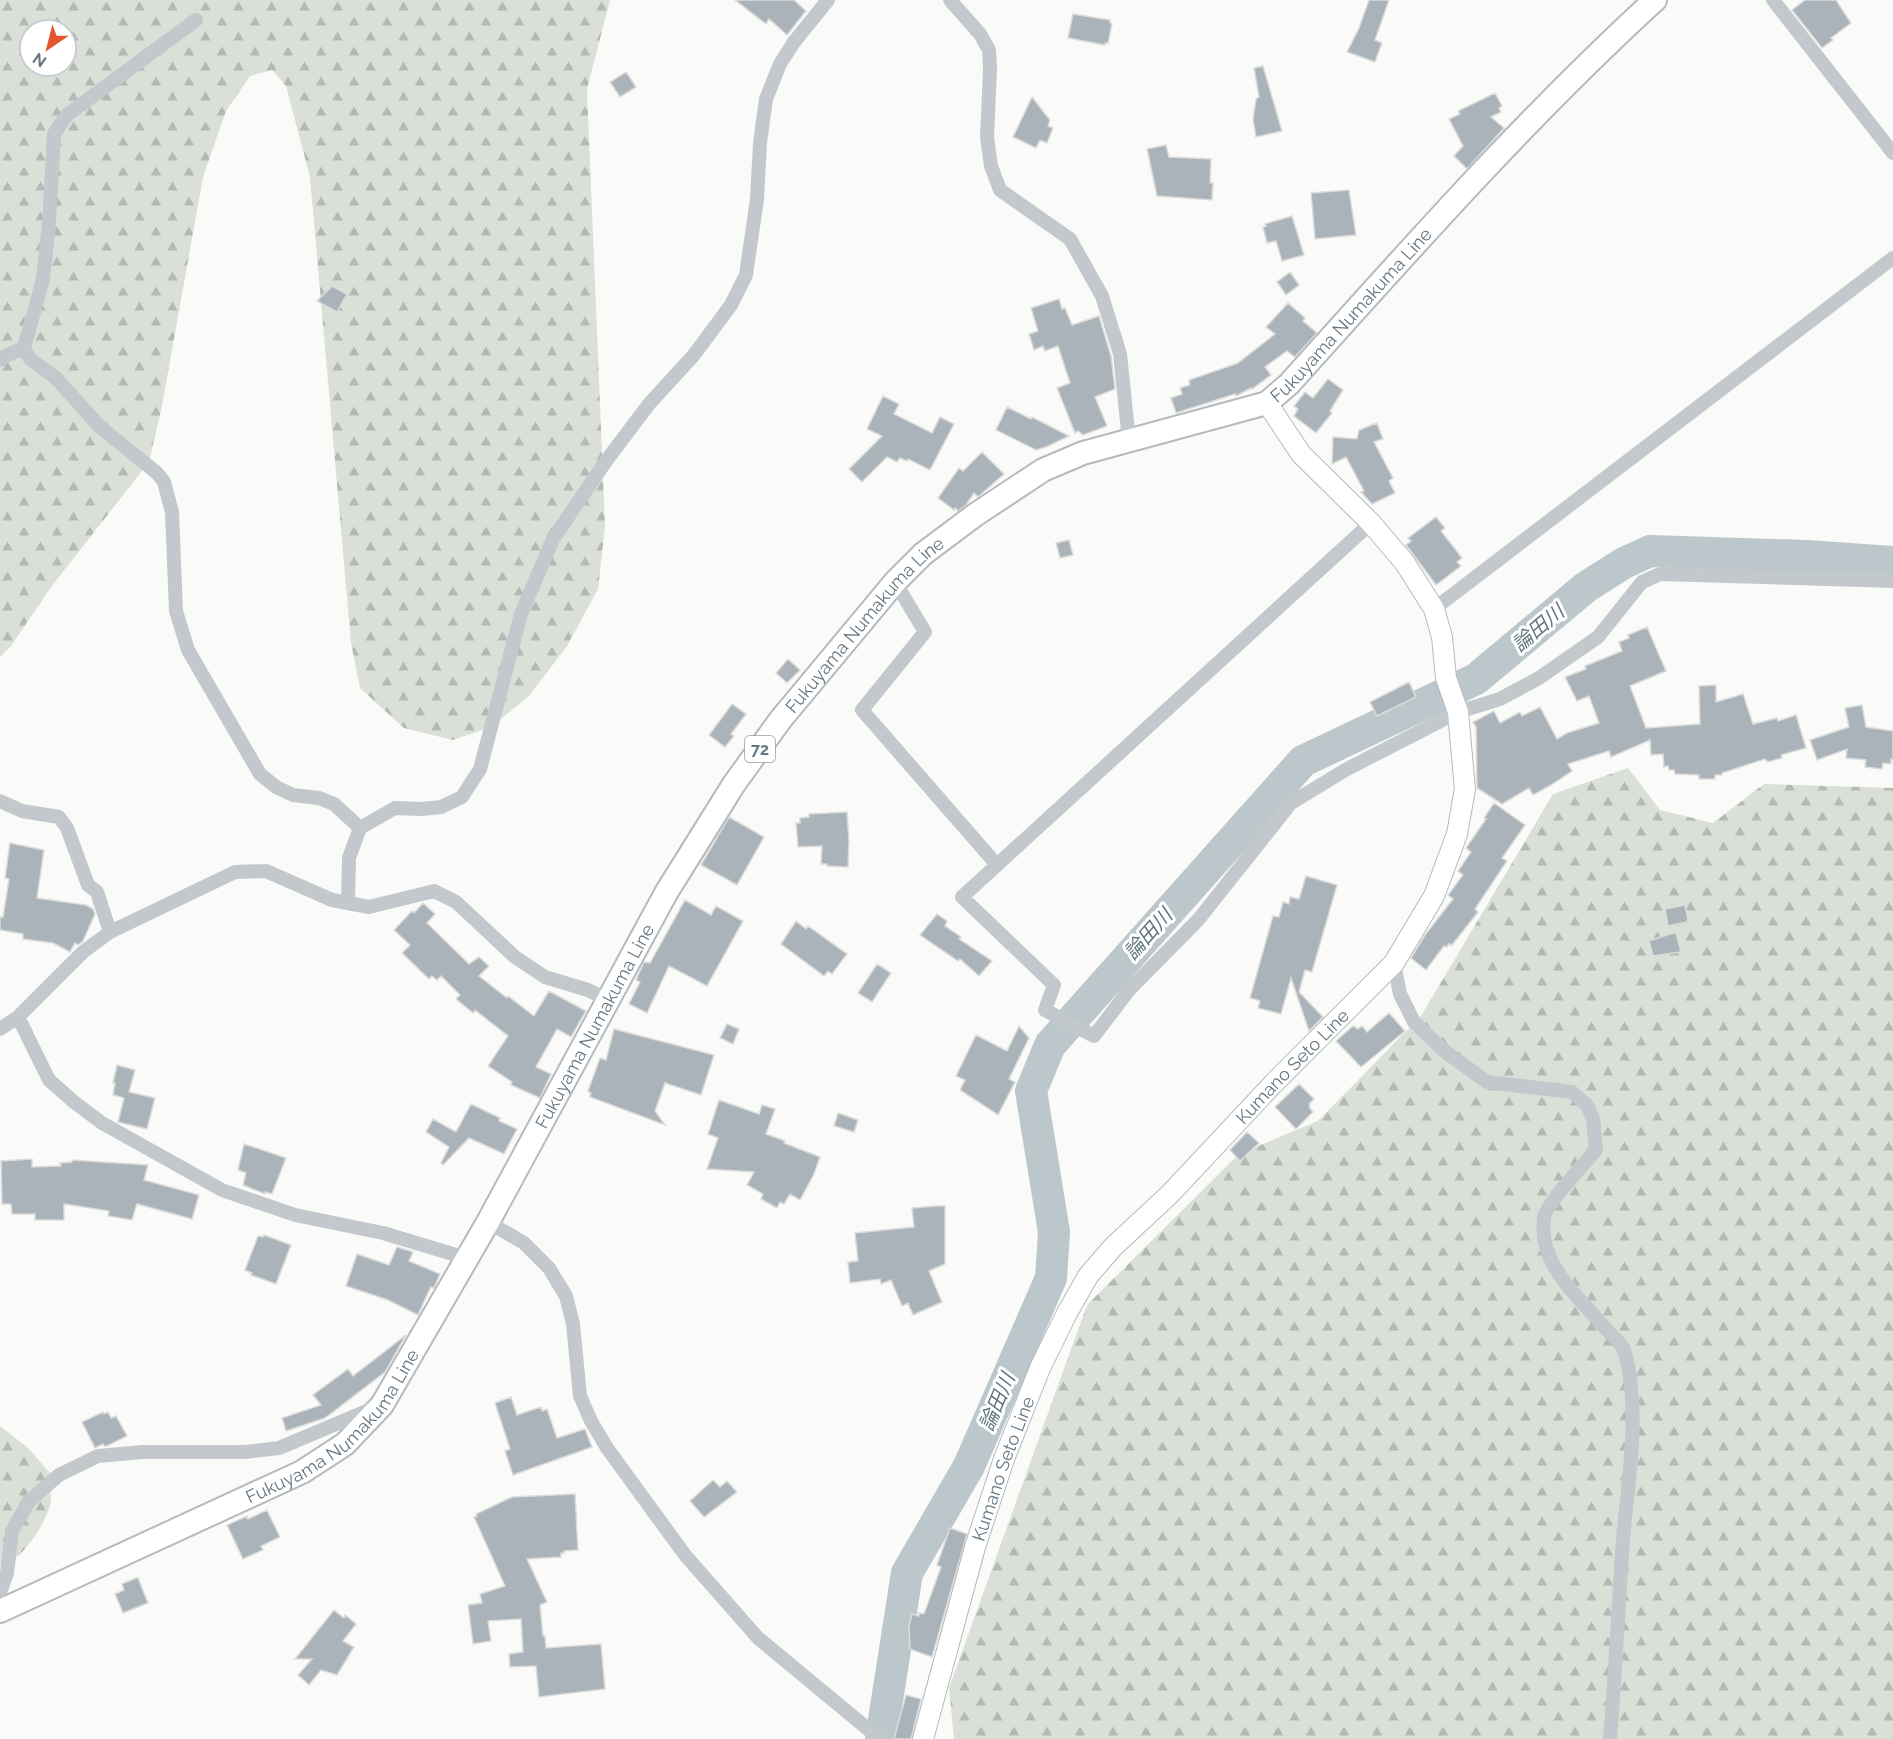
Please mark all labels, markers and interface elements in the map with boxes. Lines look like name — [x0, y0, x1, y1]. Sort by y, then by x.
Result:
north arrow — [18, 18, 78, 78]
text: N — [29, 49, 50, 71]
street label: Fukuyama Numakuma Line — [1266, 223, 1436, 406]
street label: Fukuyama Numakuma Line — [780, 532, 948, 717]
water label: 論田川 — [1507, 598, 1570, 656]
road number: 72 — [745, 736, 775, 762]
water label: 論田川 — [1119, 902, 1178, 964]
street label: Fukuyama Numakuma Line — [530, 920, 658, 1132]
street label: Kumano Seto Line — [1231, 1004, 1353, 1128]
street label: Fukuyama Numakuma Line — [242, 1345, 423, 1507]
water label: 論田川 — [974, 1368, 1021, 1434]
street label: Kumano Seto Line — [967, 1393, 1038, 1544]

